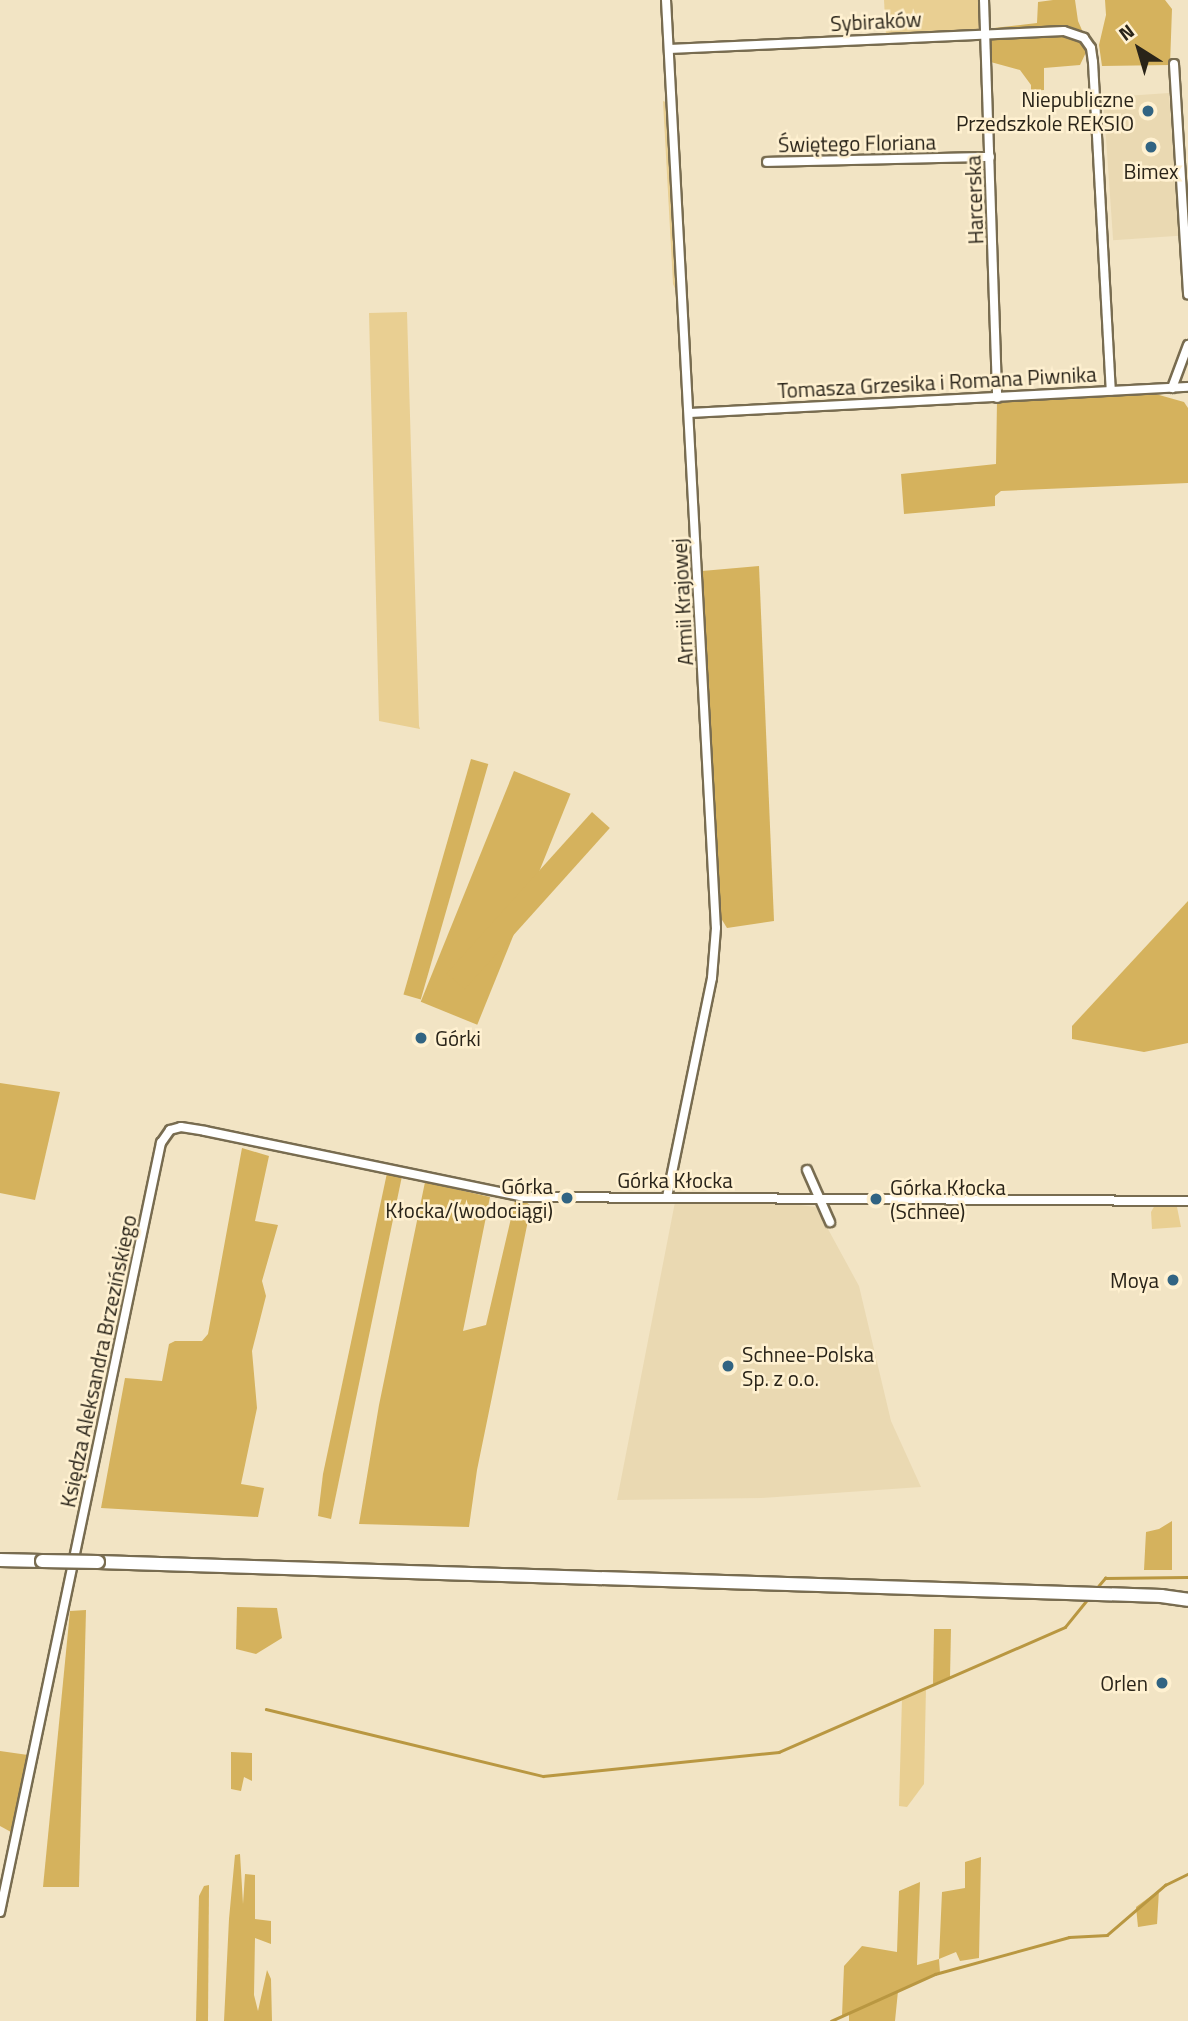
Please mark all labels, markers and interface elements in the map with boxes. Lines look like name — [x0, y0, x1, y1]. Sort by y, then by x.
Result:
street label: Sybiraków — [830, 6, 922, 36]
north arrow — [1104, 14, 1174, 84]
text: N — [1112, 16, 1140, 47]
place label: Niepubliczne Przedszkole REKSIO — [956, 86, 1134, 136]
marker: Niepubliczne Przedszkole REKSIO — [1140, 103, 1156, 119]
street label: Świętego Floriana — [778, 129, 936, 157]
marker: Bimex — [1143, 139, 1159, 155]
street label: Harcerska — [960, 155, 988, 245]
place label: Bimex — [1123, 158, 1179, 184]
street label: Tomasza Grzesika i Romana Piwnika — [777, 361, 1097, 403]
street label: Armii Krajowej — [666, 538, 698, 666]
place label: Górki — [435, 1025, 481, 1051]
marker: Górki — [413, 1030, 429, 1046]
street label: Górka Kłocka — [617, 1167, 733, 1193]
place label: Górka Kłocka/(wodociągi) — [385, 1173, 553, 1223]
place label: Górka Kłocka (Schnee) — [890, 1174, 1006, 1224]
marker: Górka Kłocka/(wodociągi) — [559, 1190, 575, 1206]
marker: Górka Kłocka (Schnee) — [868, 1191, 884, 1207]
street label: Księdza Aleksandra Brzezińskiego — [55, 1212, 141, 1510]
place label: Moya — [1110, 1267, 1159, 1293]
marker: Moya — [1165, 1272, 1181, 1288]
place label: Schnee-Polska Sp. z o.o. — [742, 1341, 874, 1391]
marker: Schnee-Polska Sp. z o.o. — [720, 1358, 736, 1374]
place label: Orlen — [1100, 1670, 1148, 1696]
marker: Orlen — [1154, 1675, 1170, 1691]

